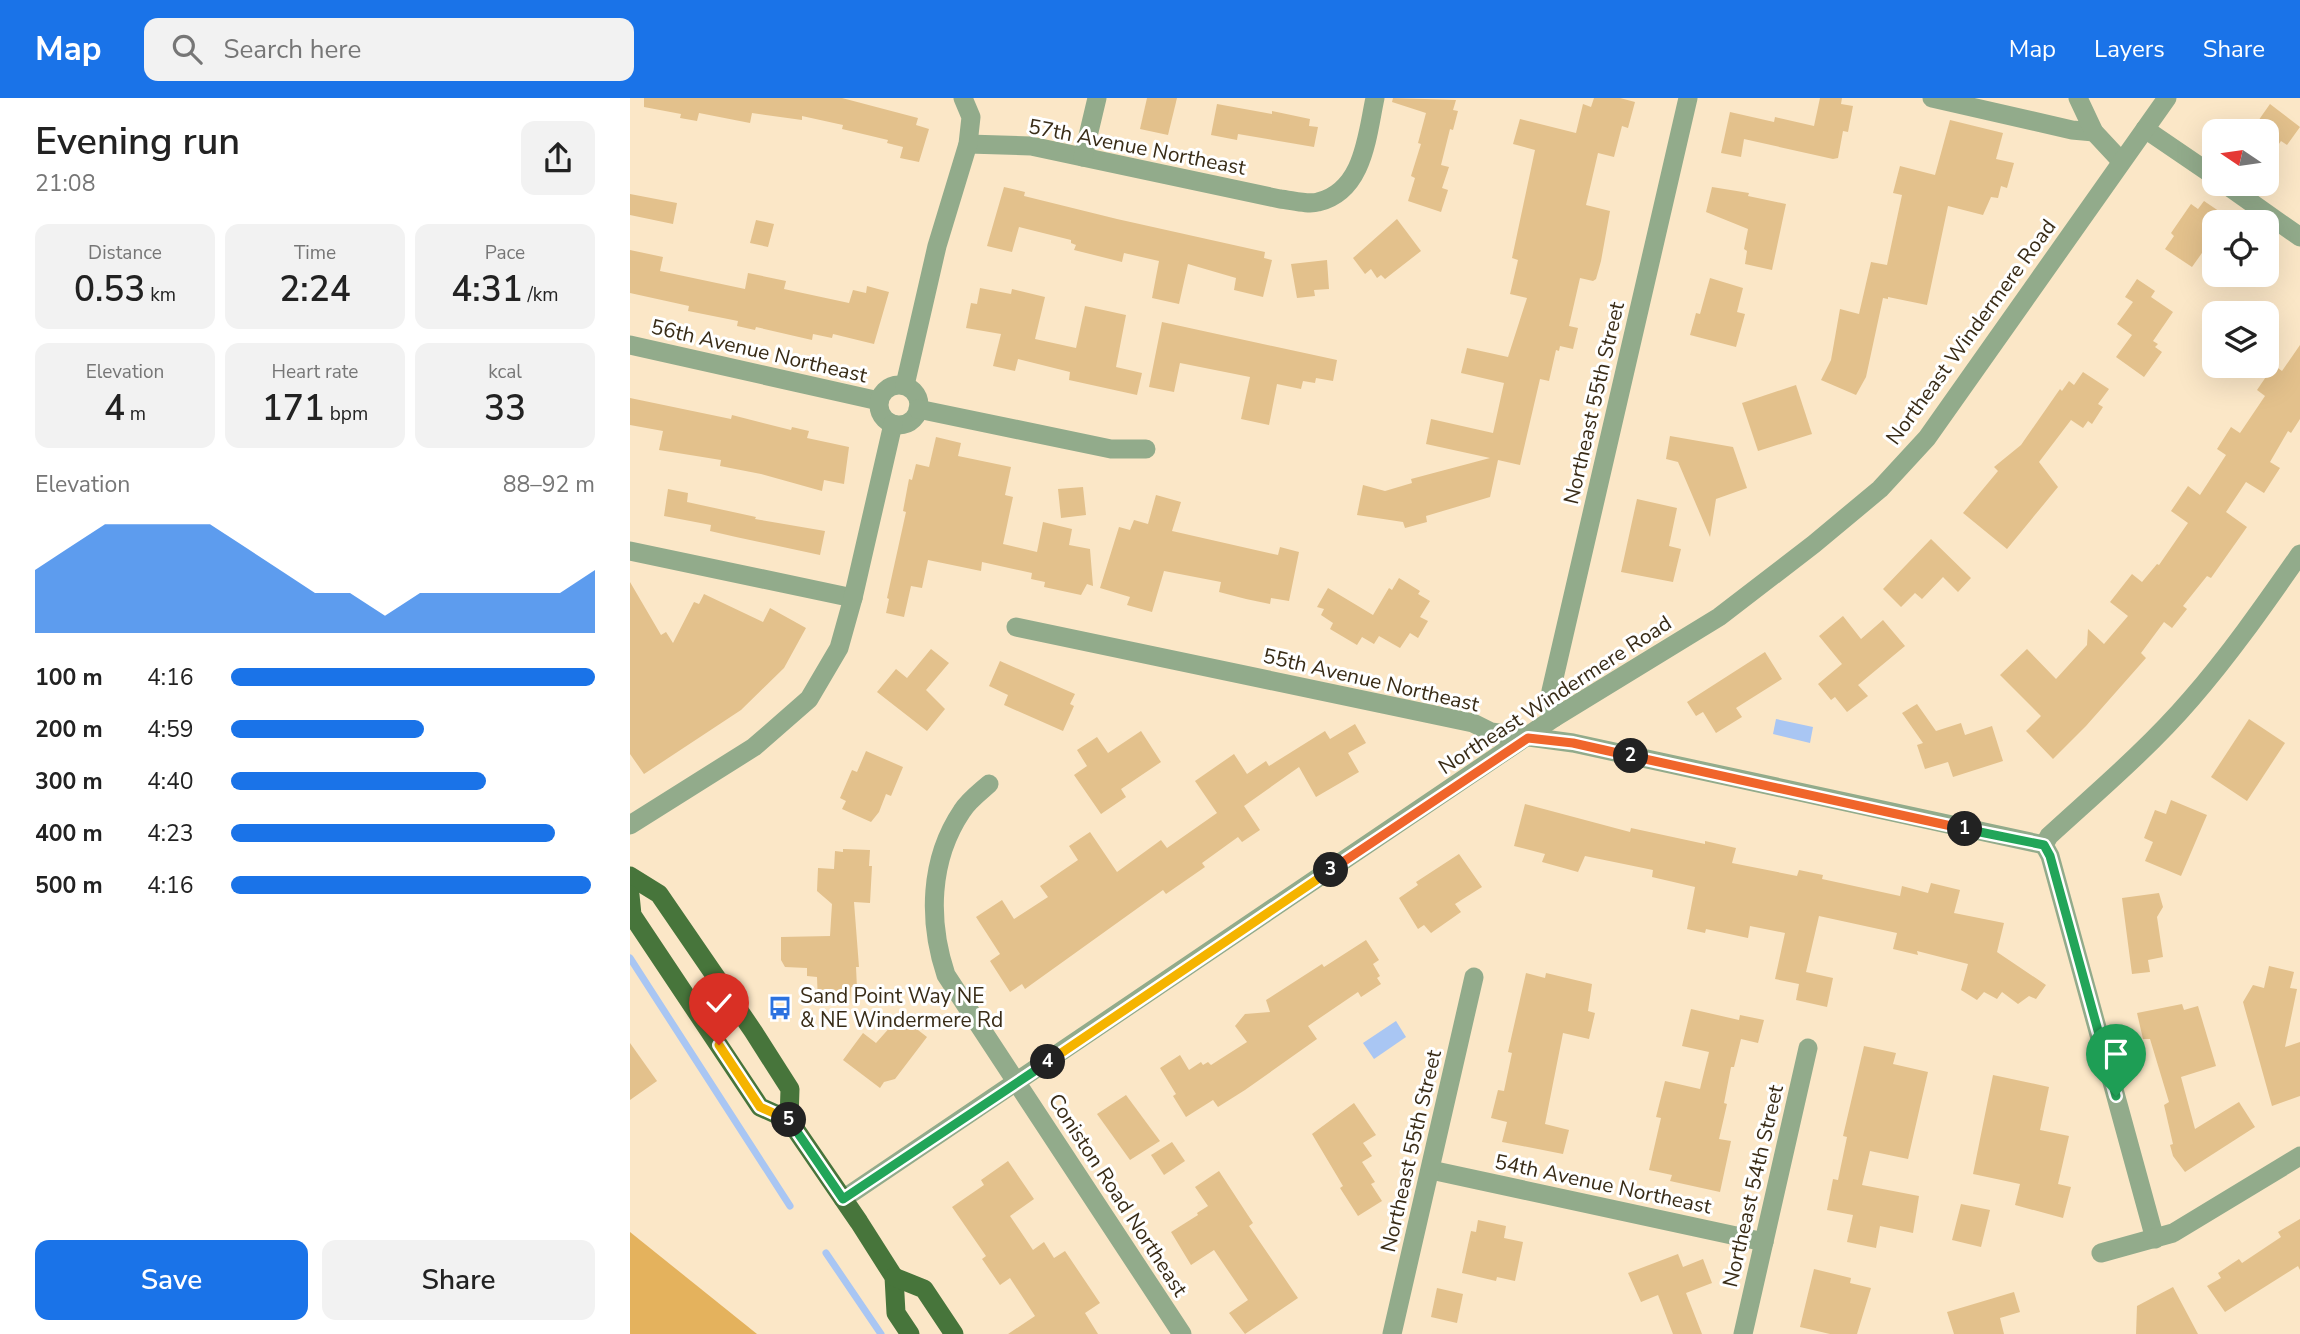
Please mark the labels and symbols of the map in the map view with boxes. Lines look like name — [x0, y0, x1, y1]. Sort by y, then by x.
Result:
street label: 57th Avenue Northeast — [1026, 112, 1249, 182]
north arrow — [2202, 119, 2278, 196]
street label: Northeast Windermere Road — [1880, 214, 2062, 450]
street label: Northeast 55th Street — [1557, 298, 1631, 507]
street label: 56th Avenue Northeast — [648, 313, 870, 390]
street label: Northeast Windermere Road — [1433, 609, 1677, 781]
street label: 55th Avenue Northeast — [1260, 642, 1482, 719]
pin: 2 — [1614, 738, 1648, 774]
pin: 1 — [1948, 812, 1982, 846]
pin: 3 — [1314, 852, 1348, 888]
pin — [689, 973, 749, 1045]
place label: Sand Point Way NE & NE Windermere Rd — [800, 982, 1003, 1034]
bus stop icon: Sand Point Way NE & NE Windermere Rd — [766, 994, 794, 1022]
pin — [2086, 1024, 2146, 1096]
pin: 4 — [1030, 1044, 1066, 1080]
street label: Northeast 55th Street — [1374, 1046, 1448, 1255]
street label: Northeast 54th Street — [1716, 1081, 1790, 1290]
street label: Coniston Road Northeast — [1042, 1088, 1195, 1302]
pin: 5 — [772, 1102, 806, 1138]
street label: 54th Avenue Northeast — [1492, 1147, 1715, 1221]

